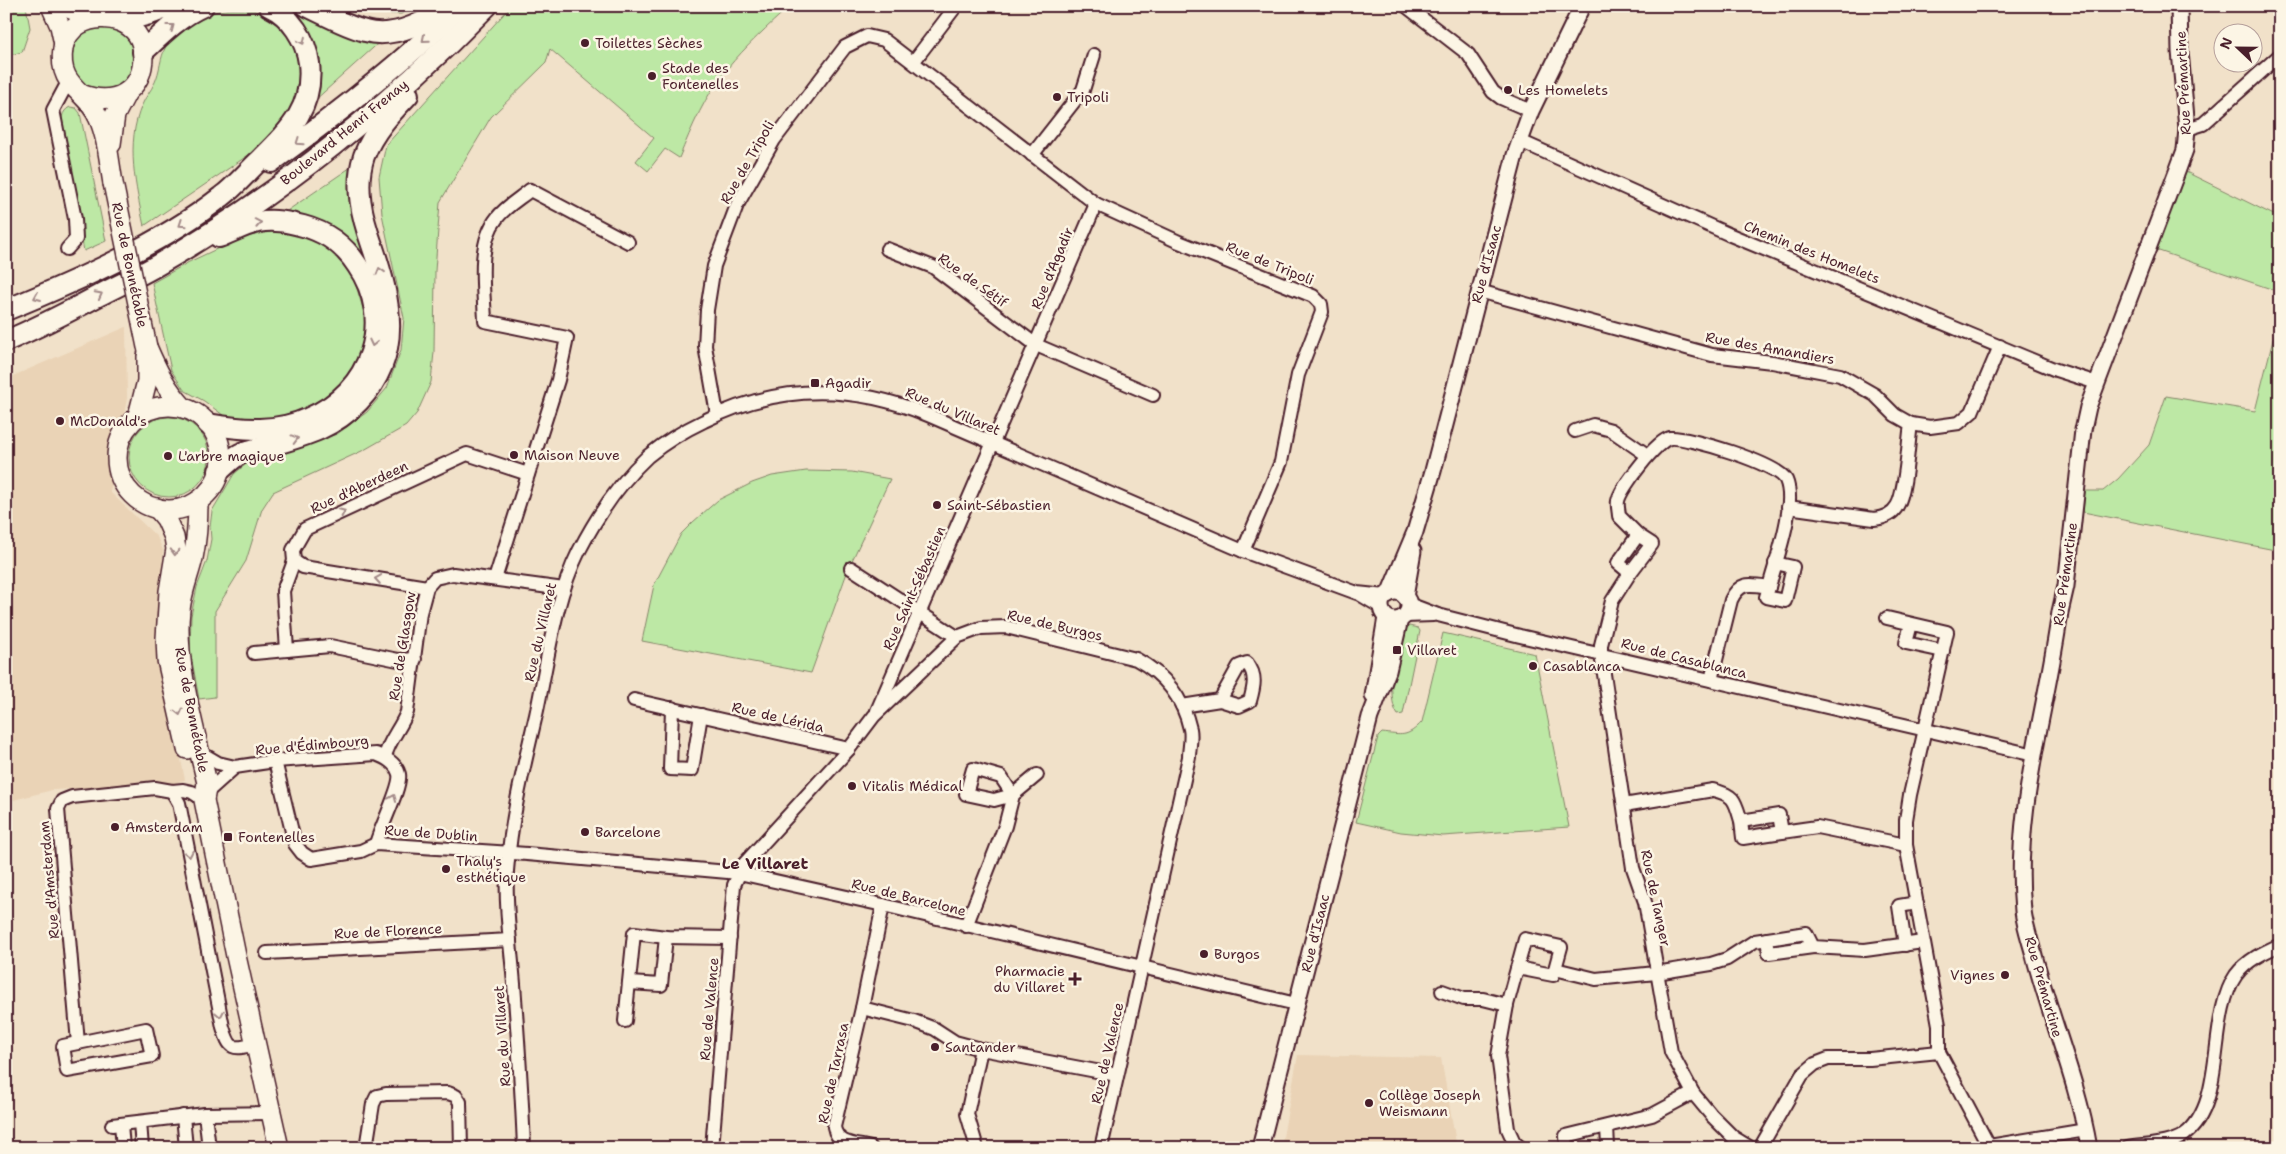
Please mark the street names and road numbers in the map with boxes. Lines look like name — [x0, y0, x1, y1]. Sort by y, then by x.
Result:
street label: Rue Prémartine — [2171, 30, 2195, 136]
street label: Boulevard Henri Frenay — [277, 75, 411, 189]
street label: Rue de Tripoli — [716, 117, 778, 207]
street label: Rue de Bonnétable — [108, 201, 152, 329]
street label: Chemin des Homelets — [1741, 216, 1883, 288]
street label: Rue d'Isaac — [1467, 223, 1505, 305]
street label: Rue d'Agadir — [1027, 224, 1077, 312]
street label: Rue de Tripoli — [1223, 237, 1317, 289]
street label: Rue de Sétif — [935, 249, 1012, 312]
street label: Rue des Amandiers — [1704, 328, 1836, 368]
street label: Rue du Villaret — [903, 383, 1003, 439]
street label: Rue d'Aberdeen — [307, 456, 411, 518]
street label: Rue Prémartine — [2049, 521, 2081, 627]
street label: Rue Saint-Sébastien — [879, 523, 950, 653]
street label: Rue du Villaret — [520, 581, 560, 683]
street label: Rue de Glasgow — [384, 590, 420, 702]
street label: Rue de Burgos — [1006, 605, 1105, 645]
street label: Rue de Casablanca — [1619, 634, 1749, 682]
street label: Rue de Bonnétable — [171, 646, 213, 774]
street label: Rue de Lérida — [730, 698, 826, 736]
street label: Rue d'Édimbourg — [255, 731, 369, 759]
street label: Rue d'Amsterdam — [35, 820, 63, 940]
street label: Rue de Dublin — [384, 821, 479, 845]
street label: Rue de Tanger — [1637, 848, 1675, 948]
street label: Rue de Barcelone — [850, 874, 968, 920]
street label: Rue d'Isaac — [1297, 892, 1333, 974]
street label: Rue de Florence — [333, 919, 443, 943]
street label: Rue Prémartine — [2021, 934, 2067, 1040]
street label: Rue de Valence — [696, 957, 722, 1061]
street label: Rue du Villaret — [489, 985, 515, 1087]
street label: Rue de Valence — [1087, 1000, 1127, 1105]
street label: Rue de Tarrasa — [813, 1021, 853, 1125]

